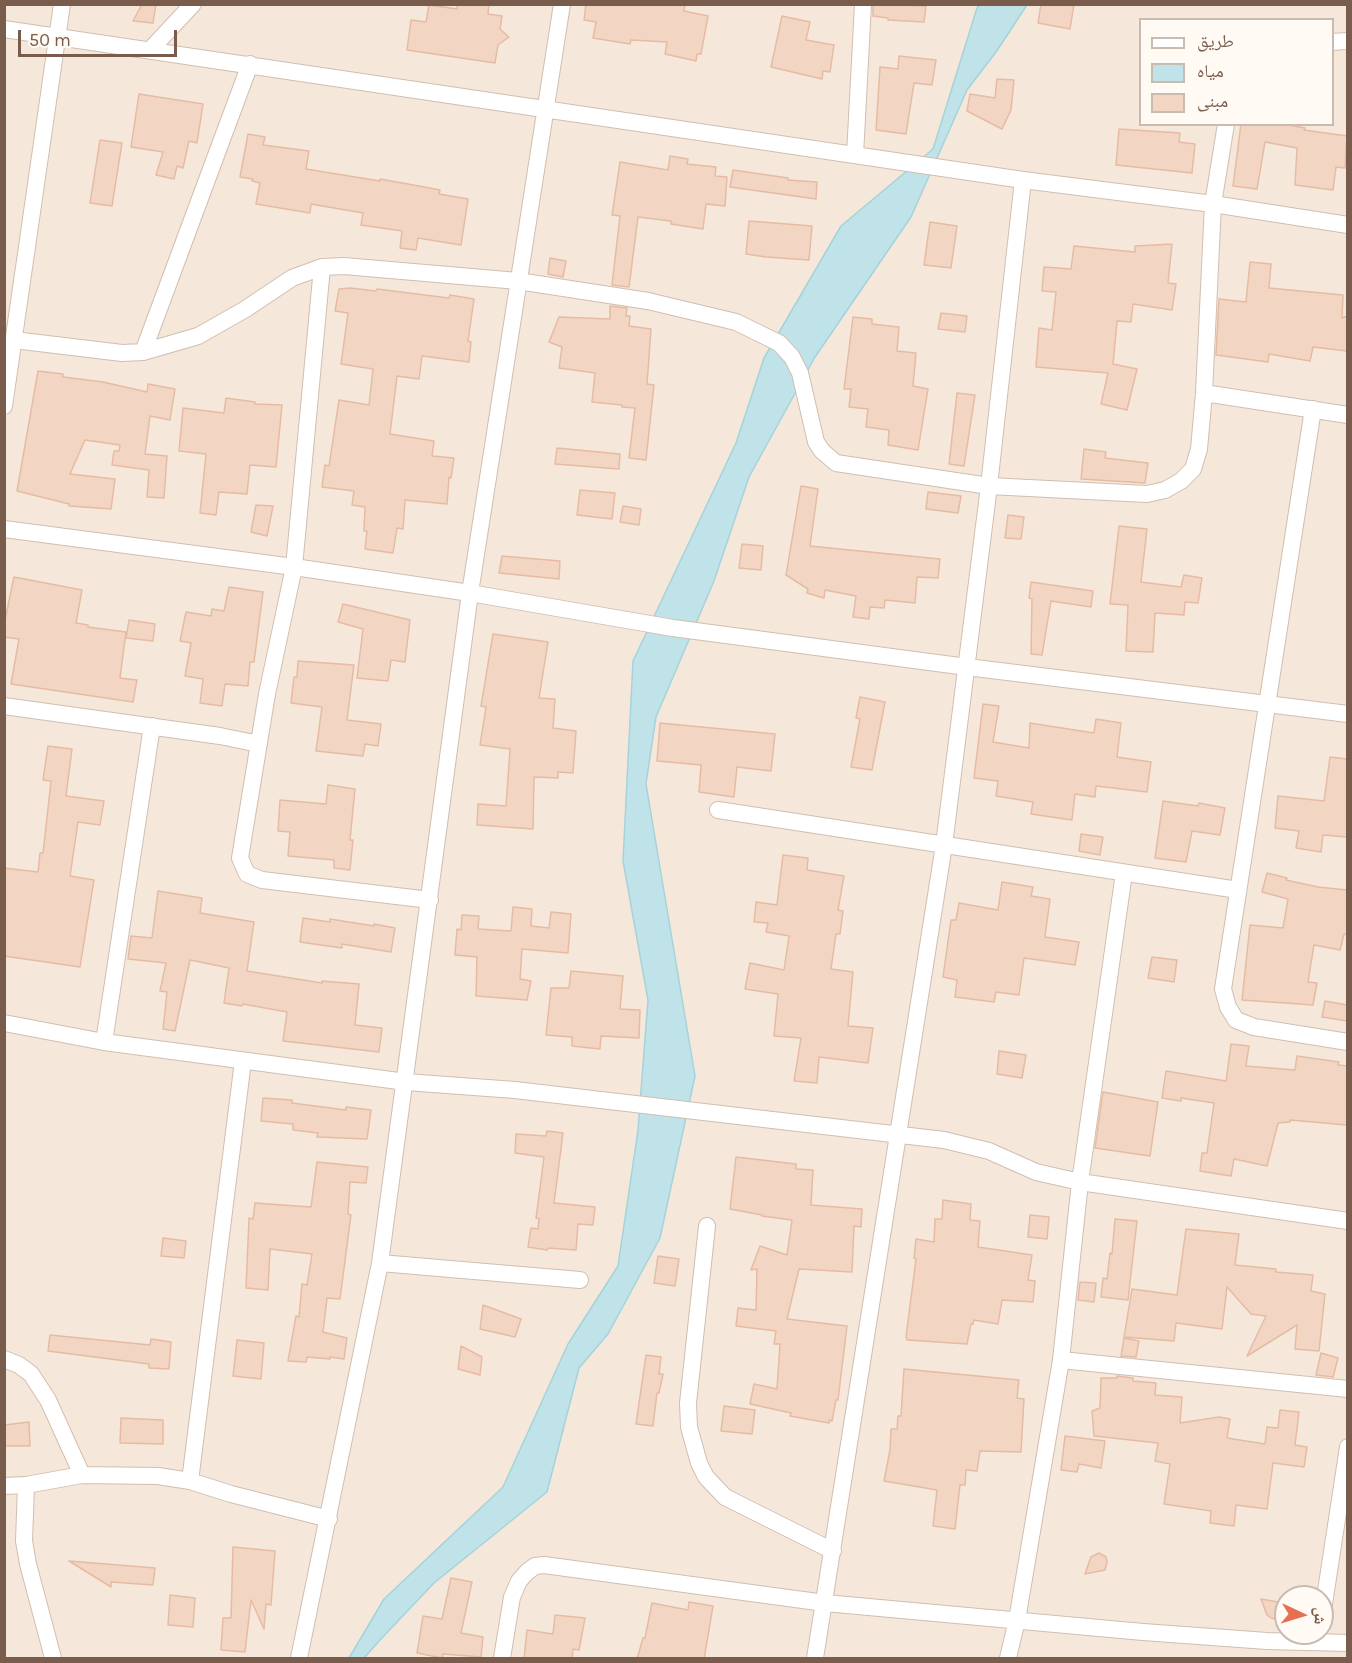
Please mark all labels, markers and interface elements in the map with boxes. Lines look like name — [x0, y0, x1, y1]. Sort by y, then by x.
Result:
scale bar — [21, 18, 180, 56]
legend — [1139, 18, 1334, 126]
text: 50 m — [29, 29, 71, 51]
text: طريق — [1197, 30, 1234, 52]
text: مياه — [1197, 60, 1224, 82]
text: مبنى — [1197, 90, 1228, 112]
north arrow — [1274, 1585, 1334, 1645]
text: ش — [1310, 1607, 1331, 1625]

